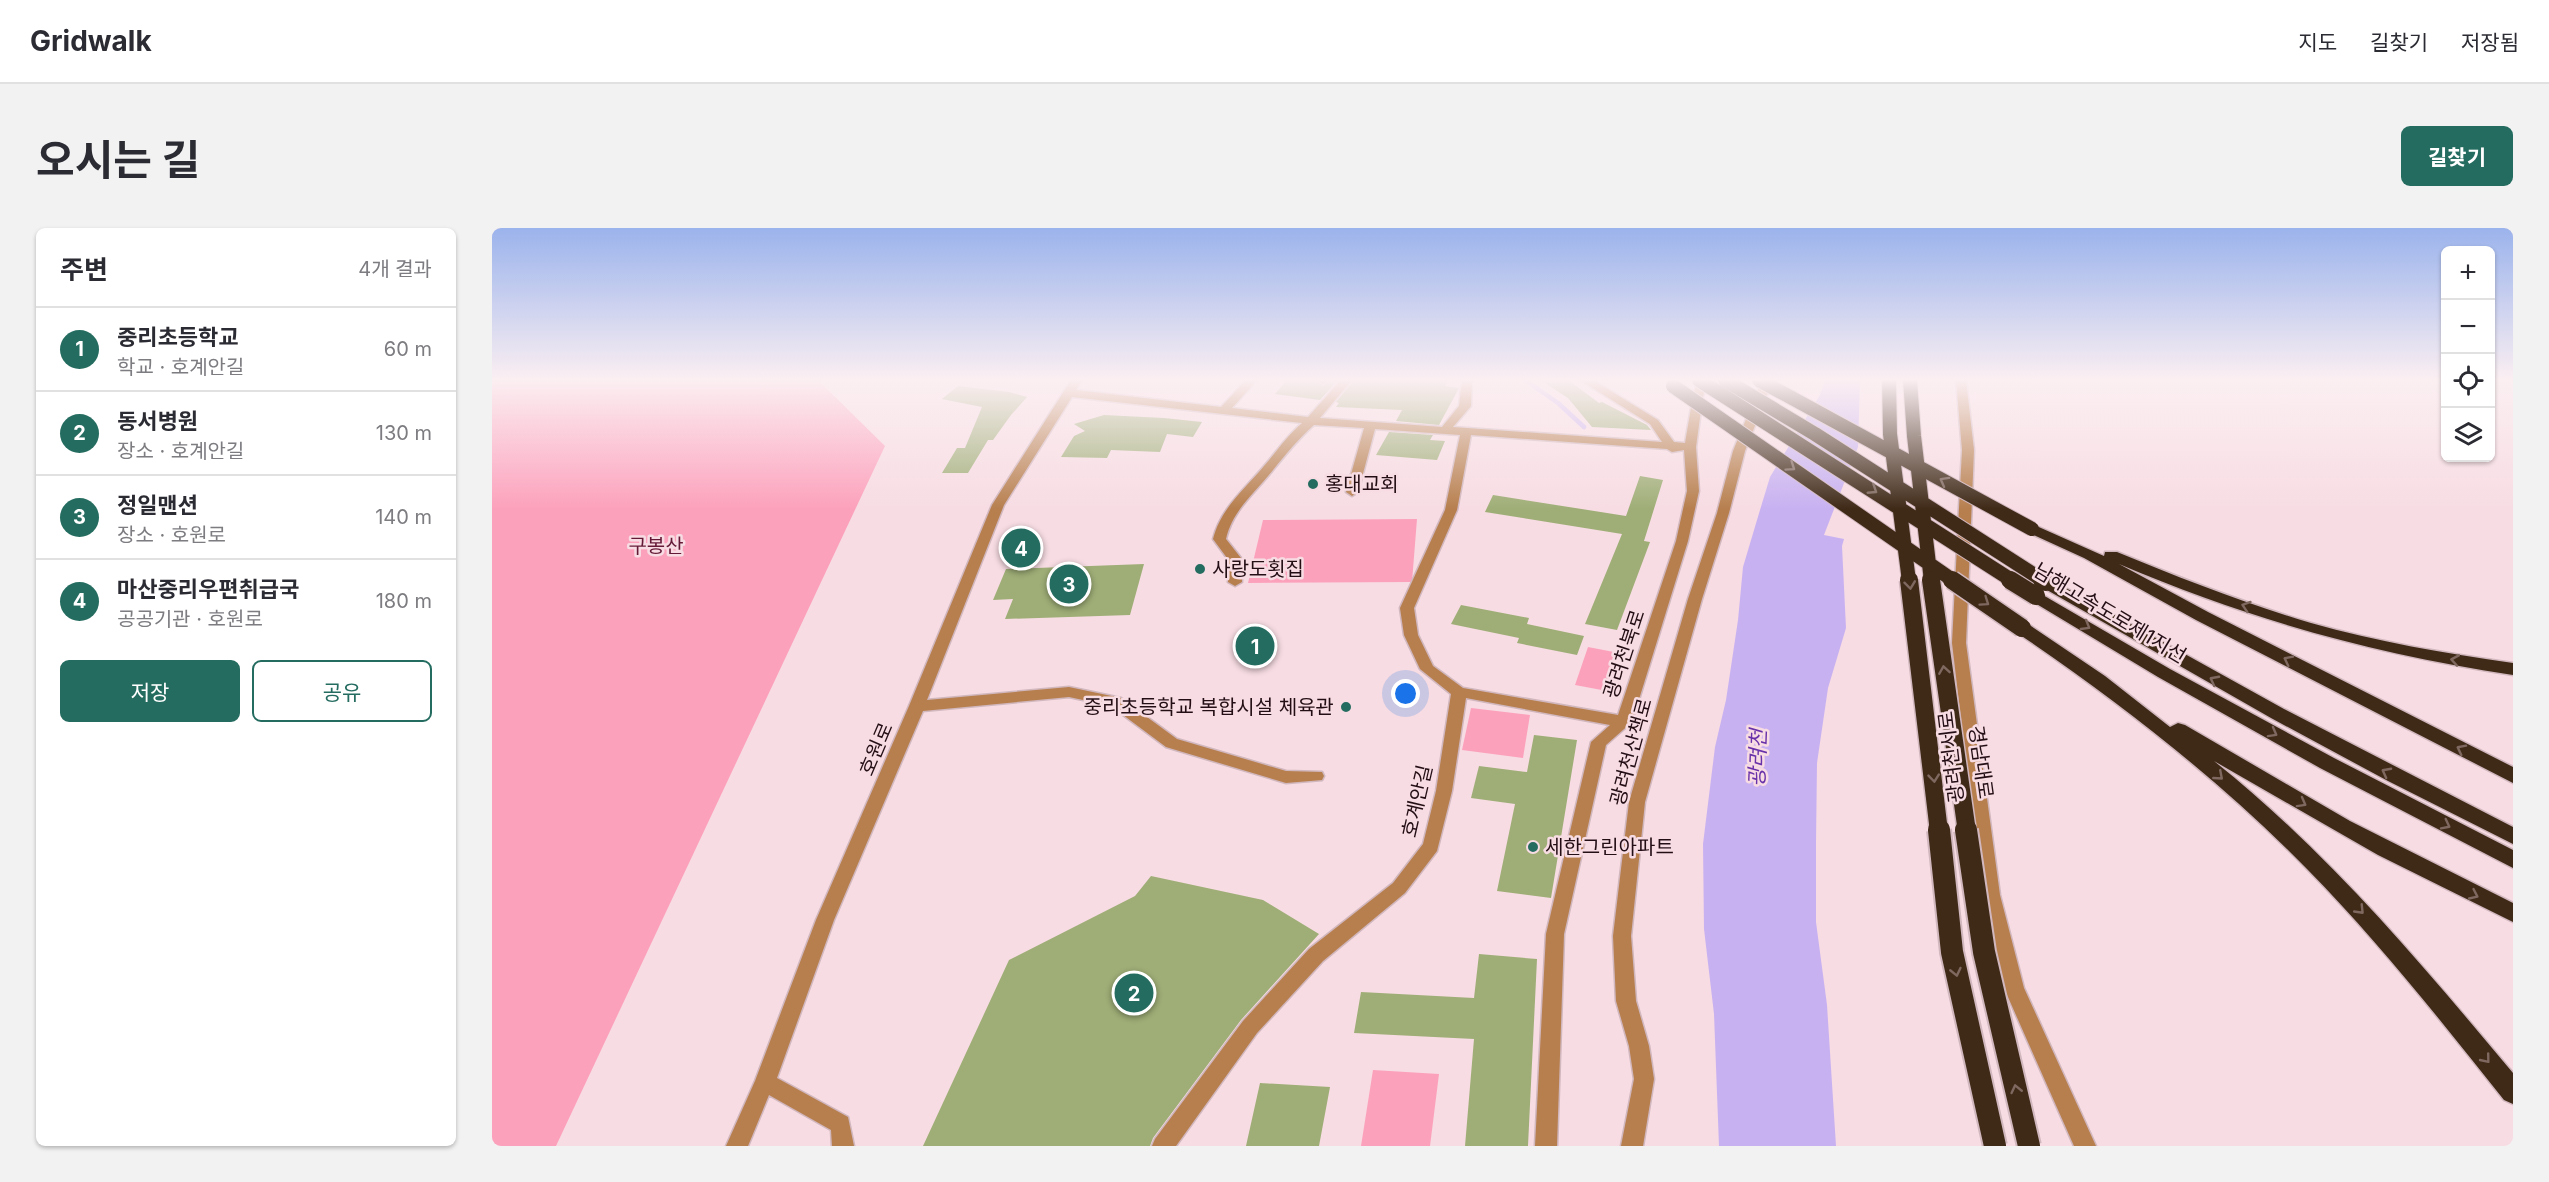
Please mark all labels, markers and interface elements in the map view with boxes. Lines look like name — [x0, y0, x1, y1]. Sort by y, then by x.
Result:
text: Gridwalk — [30, 24, 152, 58]
text: 지도 — [2298, 30, 2337, 55]
text: 길찾기 — [2370, 30, 2428, 55]
text: 저장됨 — [2461, 30, 2519, 55]
button: 길찾기 — [2401, 126, 2513, 186]
text: 오시는 길 — [36, 134, 201, 185]
map controls — [2441, 246, 2495, 462]
button: + — [2441, 246, 2495, 300]
text: 주변 — [60, 254, 108, 285]
text: 4개 결과 — [358, 257, 432, 281]
button: − — [2441, 300, 2495, 354]
text: 중리초등학교 — [117, 324, 238, 350]
text: 1 — [75, 337, 84, 361]
text: 60 m — [384, 337, 432, 361]
button: locate — [2441, 354, 2495, 408]
text: 학교 · 호계안길 — [117, 355, 244, 379]
text: 동서병원 — [117, 408, 198, 434]
button: layers — [2441, 408, 2495, 462]
text: 2 — [73, 421, 86, 445]
text: 130 m — [376, 421, 432, 445]
text: 장소 · 호계안길 — [117, 439, 244, 463]
one-way arrow — [1784, 460, 1795, 471]
place label: 홍대교회 — [1325, 472, 1399, 496]
marker: 홍대교회 — [1306, 477, 1320, 491]
one-way arrow — [1940, 477, 1950, 488]
one-way arrow — [1866, 483, 1877, 494]
text: 정일맨션 — [117, 492, 198, 518]
text: 3 — [73, 505, 86, 529]
text: 140 m — [375, 505, 432, 529]
text: 장소 · 호원로 — [117, 523, 226, 547]
pin: 4 — [1002, 526, 1040, 570]
park label: 구봉산 — [628, 534, 684, 558]
place label: 사랑도횟집 — [1212, 557, 1304, 581]
street label: 남해고속도로제1지선 — [2029, 558, 2191, 668]
pin: 3 — [1050, 562, 1088, 606]
marker: 사랑도횟집 — [1193, 562, 1207, 576]
text: 마산중리우편취급국 — [117, 576, 299, 602]
one-way arrow — [1903, 580, 1915, 589]
text: 4 — [73, 589, 86, 613]
text: 180 m — [376, 589, 432, 613]
one-way arrow — [1978, 595, 1989, 606]
one-way arrow — [2241, 601, 2252, 613]
text: 공공기관 · 호원로 — [117, 607, 263, 631]
street label: 광려천북로 — [1598, 607, 1650, 701]
one-way arrow — [2080, 618, 2090, 630]
pin: 1 — [1236, 624, 1275, 668]
one-way arrow — [2451, 654, 2460, 666]
one-way arrow — [2283, 656, 2294, 667]
button: 저장 — [60, 660, 240, 722]
button: 공유 — [252, 660, 432, 722]
one-way arrow — [1938, 665, 1951, 675]
one-way arrow — [2210, 676, 2220, 687]
your location — [1391, 679, 1420, 708]
place label: 중리초등학교 복합시설 체육관 — [1084, 695, 1334, 719]
street label: 광려천산책로 — [1605, 696, 1657, 808]
marker: 중리초등학교 복합시설 체육관 — [1339, 700, 1353, 714]
street label: 광려천서로 — [1933, 710, 1969, 804]
street label: 호원로 — [854, 719, 898, 779]
street label: 경남대로 — [1964, 724, 1998, 800]
water label: 광려천 — [1744, 726, 1771, 787]
one-way arrow — [2267, 726, 2278, 737]
one-way arrow — [2456, 745, 2467, 757]
street label: 호계안길 — [1397, 762, 1437, 840]
one-way arrow — [2382, 768, 2392, 779]
one-way arrow — [2212, 769, 2223, 780]
one-way arrow — [1927, 774, 1940, 783]
one-way arrow — [2296, 796, 2306, 807]
one-way arrow — [2439, 817, 2450, 829]
place label: 세한그린아파트 — [1545, 835, 1674, 859]
marker: 세한그린아파트 — [1526, 840, 1540, 854]
one-way arrow — [2468, 888, 2479, 900]
one-way arrow — [2353, 904, 2364, 914]
one-way arrow — [1949, 967, 1962, 977]
pin: 2 — [1114, 970, 1154, 1016]
one-way arrow — [2479, 1052, 2490, 1063]
one-way arrow — [2011, 1084, 2024, 1094]

